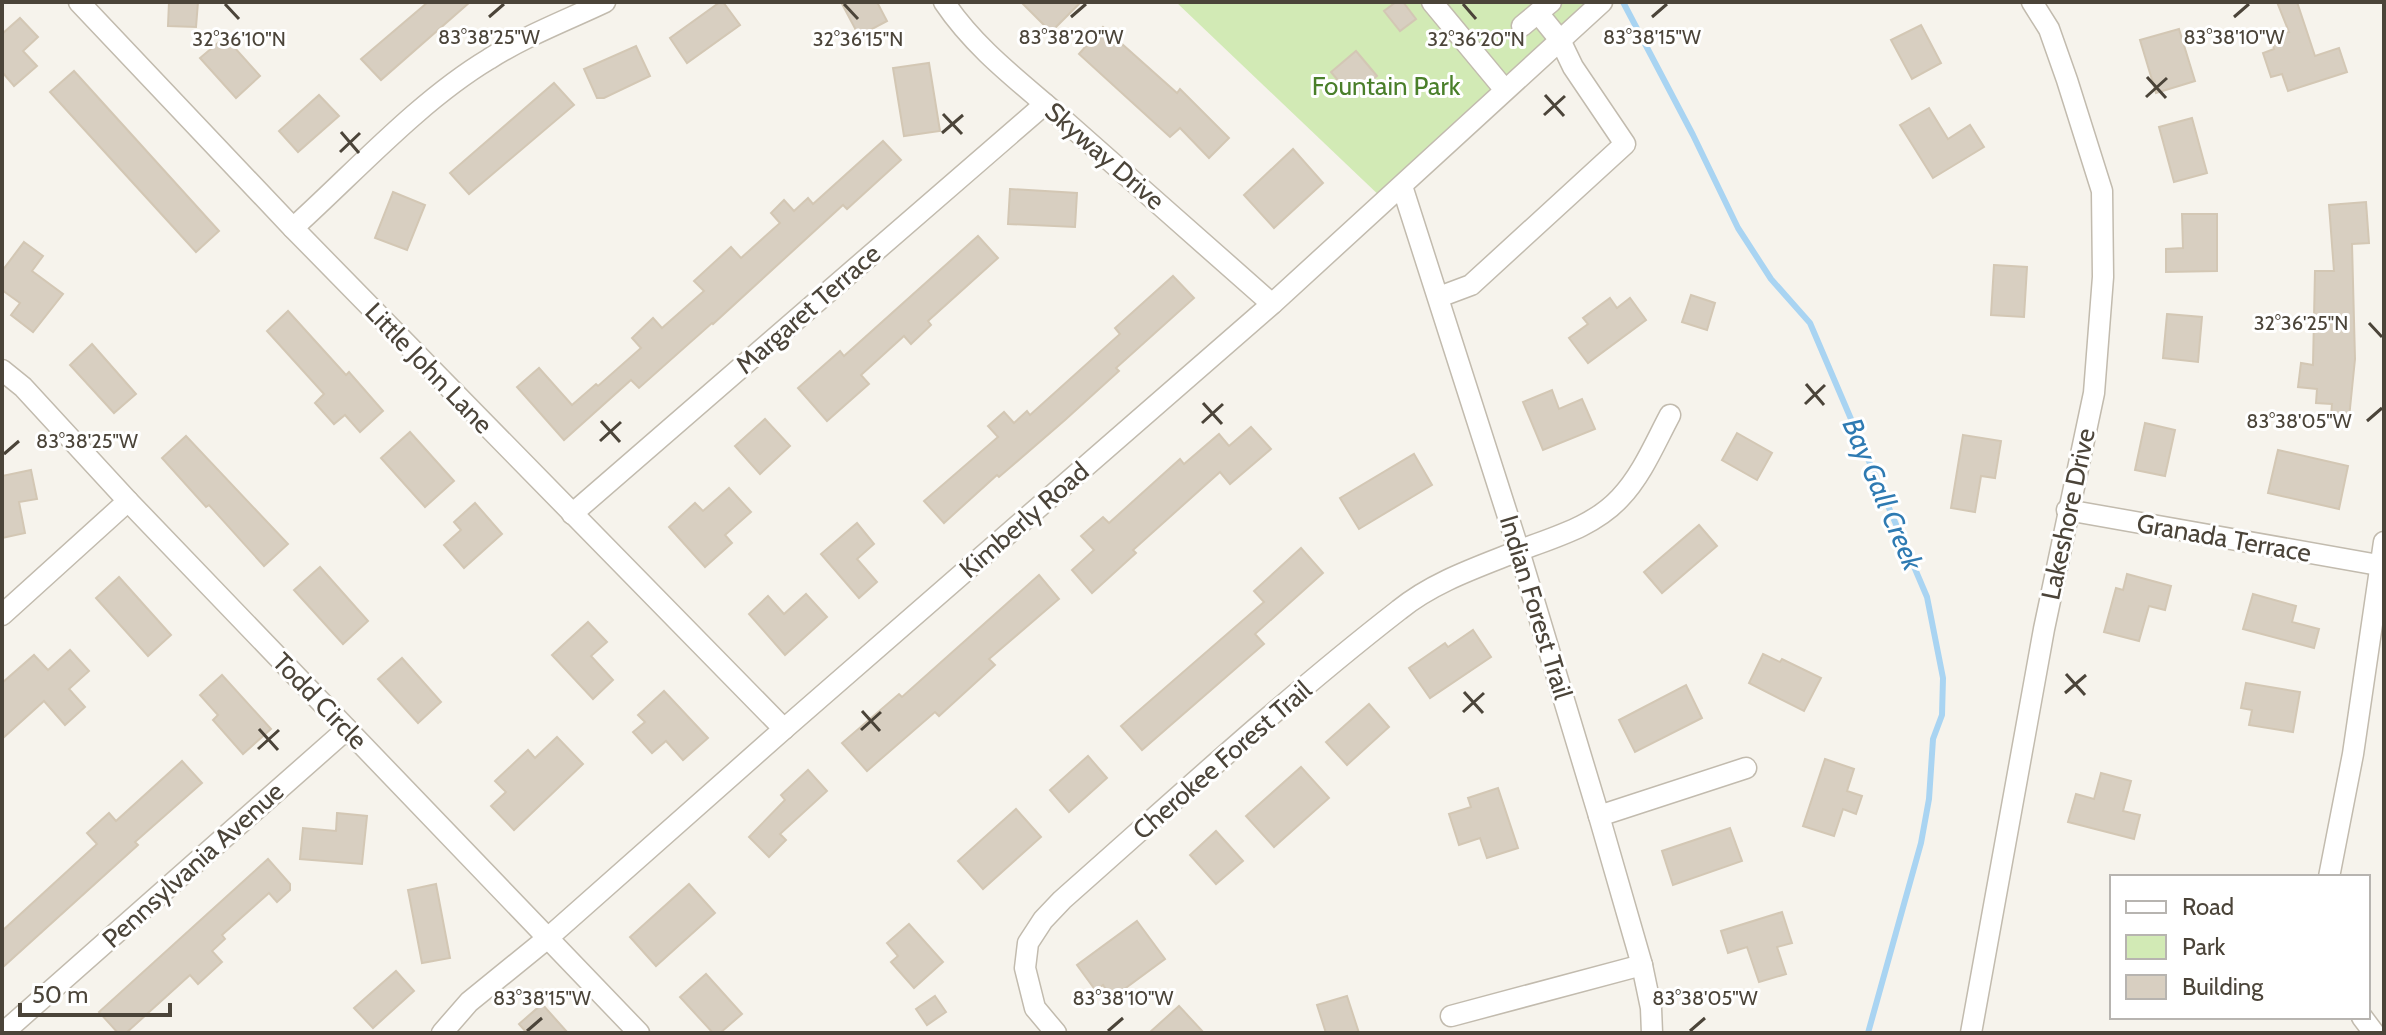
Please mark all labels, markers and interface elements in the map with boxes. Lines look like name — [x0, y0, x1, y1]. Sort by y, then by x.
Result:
text: 83°38'25"W — [438, 25, 540, 49]
text: 83°38'20"W — [1019, 25, 1124, 49]
text: 83°38'15"W — [1603, 25, 1701, 49]
text: 83°38'10"W — [2184, 25, 2285, 49]
text: 32°36'10"N — [192, 27, 286, 51]
text: 32°36'15"N — [813, 27, 903, 51]
text: 32°36'20"N — [1427, 27, 1525, 51]
park label: Fountain Park — [1312, 70, 1461, 102]
street label: Skyway Drive — [1039, 95, 1171, 217]
street label: Margaret Terrace — [729, 237, 887, 381]
street label: Little John Lane — [359, 296, 499, 440]
text: 32°36'25"N — [2254, 311, 2348, 335]
text: 83°38'05"W — [2246, 409, 2352, 433]
water label: Bay Gall Creek — [1836, 413, 1931, 576]
street label: Lakeshore Drive — [2034, 425, 2102, 603]
text: 83°38'25"W — [36, 429, 138, 453]
street label: Kimberly Road — [953, 455, 1095, 585]
street label: Granada Terrace — [2134, 507, 2314, 569]
street label: Indian Forest Trail — [1493, 511, 1579, 703]
street label: Todd Circle — [266, 646, 374, 756]
street label: Cherokee Forest Trail — [1126, 674, 1318, 846]
street label: Pennsylvania Avenue — [96, 775, 290, 955]
legend — [2110, 875, 2370, 1019]
text: Road — [2182, 892, 2234, 921]
text: Park — [2182, 932, 2225, 961]
scale bar — [20, 967, 170, 1017]
text: Building — [2182, 972, 2264, 1001]
text: 50 m — [32, 980, 88, 1009]
text: 83°38'15"W — [493, 986, 591, 1010]
text: 83°38'10"W — [1073, 986, 1174, 1010]
text: 83°38'05"W — [1652, 986, 1758, 1010]

